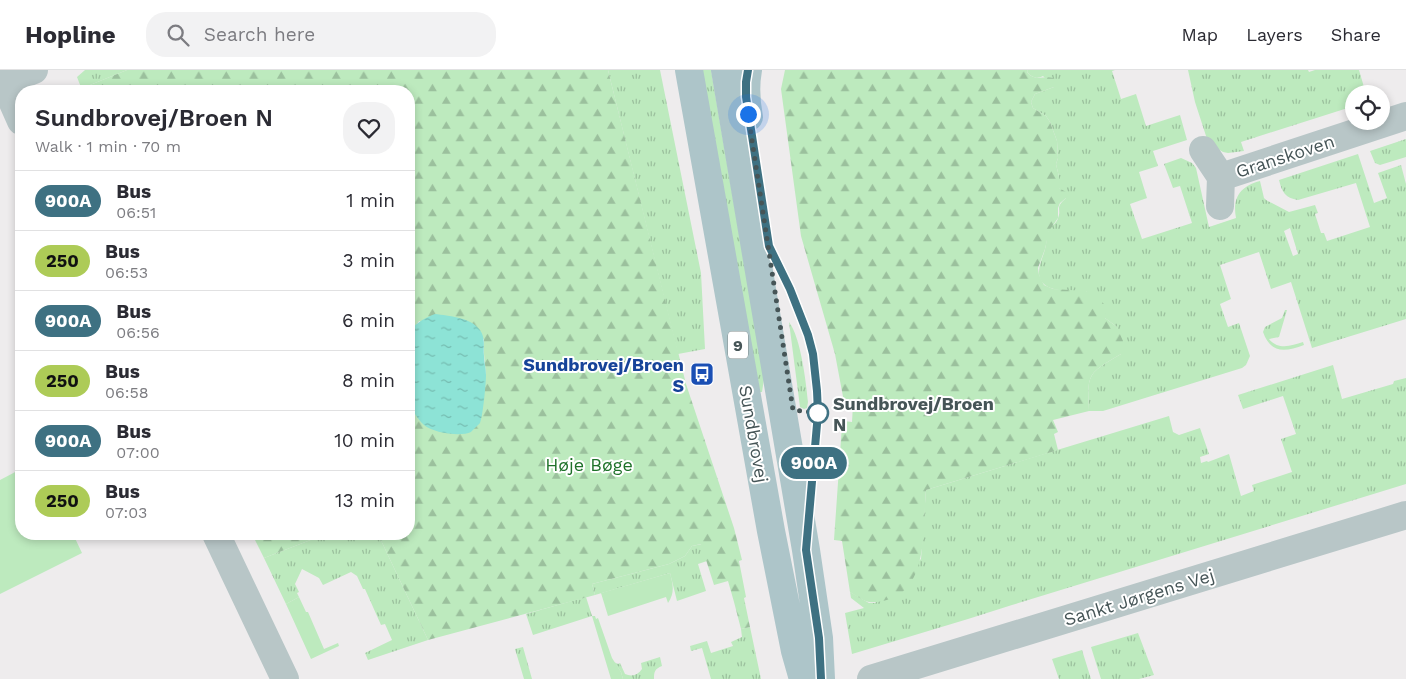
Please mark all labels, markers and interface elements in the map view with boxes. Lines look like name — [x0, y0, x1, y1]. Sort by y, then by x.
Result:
search box — [146, 12, 496, 57]
text: Hopline — [25, 21, 116, 49]
icon: search — [164, 21, 192, 49]
text: Search here — [204, 23, 315, 46]
text: Map — [1181, 24, 1218, 45]
text: Layers — [1246, 24, 1303, 45]
text: Share — [1331, 24, 1381, 45]
map controls — [1345, 85, 1390, 130]
button: locate — [1345, 85, 1390, 130]
button: heart — [343, 102, 395, 154]
your location — [736, 102, 761, 127]
text: Sundbrovej/Broen N — [35, 104, 273, 132]
street label: Granskoven — [1233, 130, 1337, 182]
text: Walk · 1 min · 70 m — [35, 137, 181, 156]
text: Bus — [116, 180, 151, 203]
text: 1 min — [346, 189, 395, 212]
text: 900A — [45, 190, 91, 211]
text: 06:51 — [116, 203, 156, 222]
text: Bus — [105, 240, 140, 263]
text: 3 min — [343, 249, 395, 272]
text: 250 — [46, 250, 79, 271]
text: 06:53 — [105, 263, 148, 282]
text: Bus — [116, 300, 151, 323]
text: 6 min — [342, 309, 395, 332]
text: 900A — [45, 310, 91, 331]
text: 06:56 — [116, 323, 160, 342]
road number: 9 — [728, 332, 748, 358]
place label: Sundbrovej/Broen S — [523, 354, 684, 396]
text: Bus — [105, 360, 140, 383]
bus stop icon: Sundbrovej/Broen S — [689, 361, 715, 387]
text: 8 min — [342, 369, 395, 392]
text: 250 — [46, 370, 79, 391]
text: 06:58 — [105, 383, 149, 402]
street label: Sundbrovej — [735, 384, 773, 484]
place label: Sundbrovej/Broen N — [833, 393, 994, 435]
marker: Sundbrovej/Broen N — [807, 402, 829, 424]
text: Bus — [116, 420, 151, 443]
text: 10 min — [334, 429, 395, 452]
text: 900A — [45, 430, 91, 451]
text: 07:00 — [116, 443, 160, 462]
line badge: 900A — [779, 447, 849, 479]
text: 900A — [791, 452, 837, 473]
park label: Høje Bøge — [545, 454, 633, 475]
text: Bus — [105, 480, 140, 503]
text: 13 min — [335, 489, 395, 512]
text: 250 — [46, 490, 79, 511]
text: 07:03 — [105, 503, 147, 522]
street label: Sankt Jørgens Vej — [1061, 564, 1217, 630]

